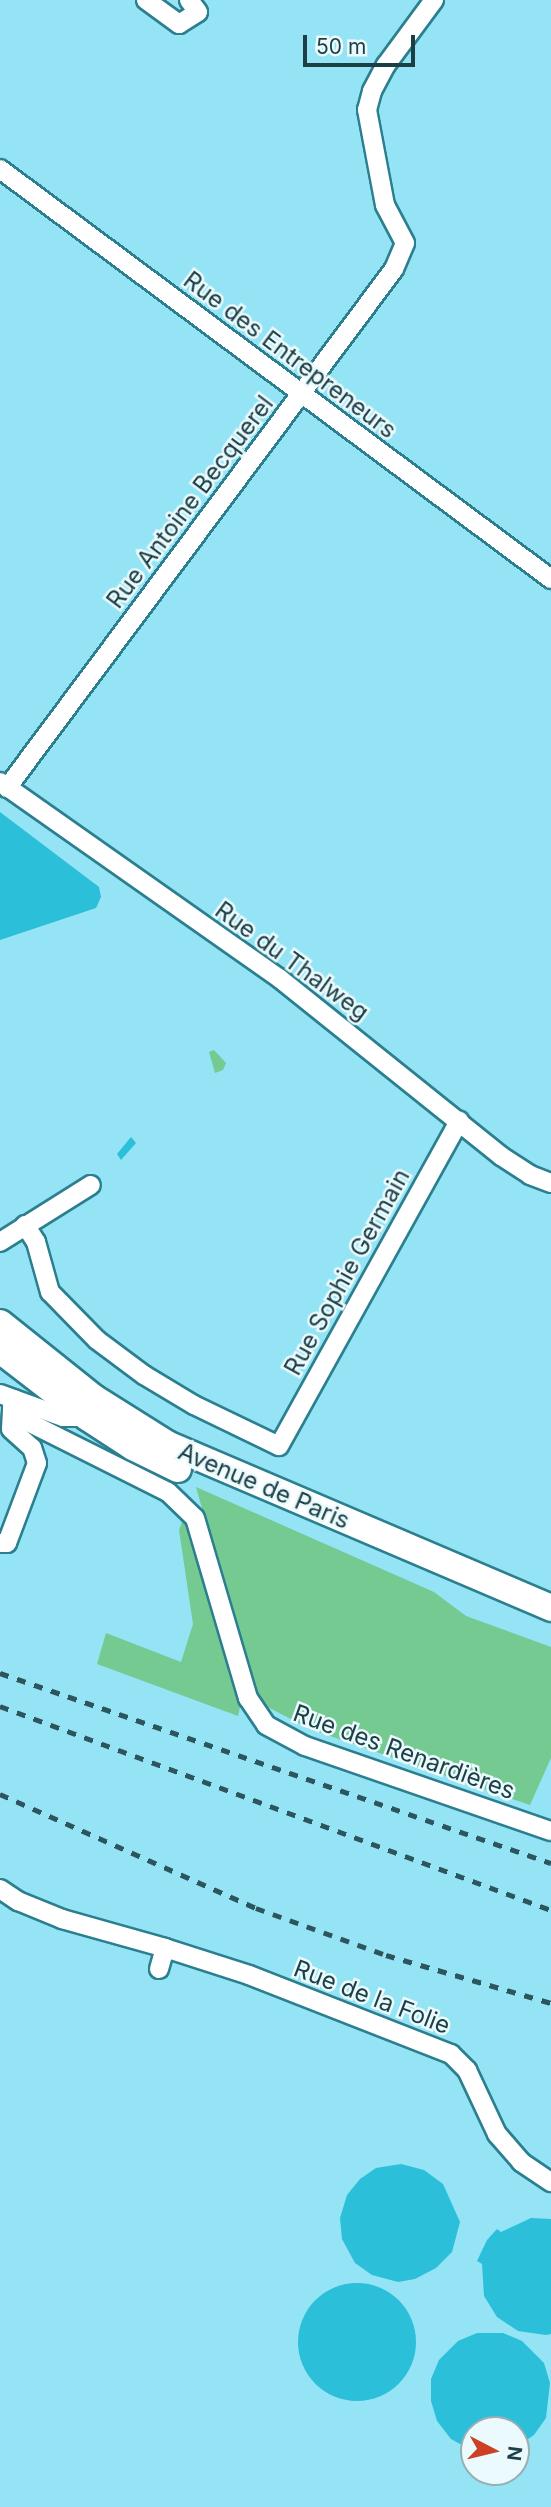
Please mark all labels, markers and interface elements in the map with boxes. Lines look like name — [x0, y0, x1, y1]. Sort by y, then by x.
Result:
scale bar — [306, 21, 418, 65]
text: 50 m — [316, 34, 366, 59]
street label: Rue des Entrepreneurs — [178, 266, 402, 444]
street label: Rue Antoine Becquerel — [101, 390, 279, 614]
street label: Rue du Thalweg — [210, 896, 374, 1026]
street label: Rue Sophie Germain — [278, 1164, 416, 1380]
street label: Avenue de Paris — [174, 1437, 354, 1535]
street label: Rue des Renardières — [289, 1699, 519, 1805]
street label: Rue de la Folie — [290, 1954, 454, 2040]
north arrow — [460, 2416, 530, 2486]
text: N — [502, 2445, 527, 2462]

